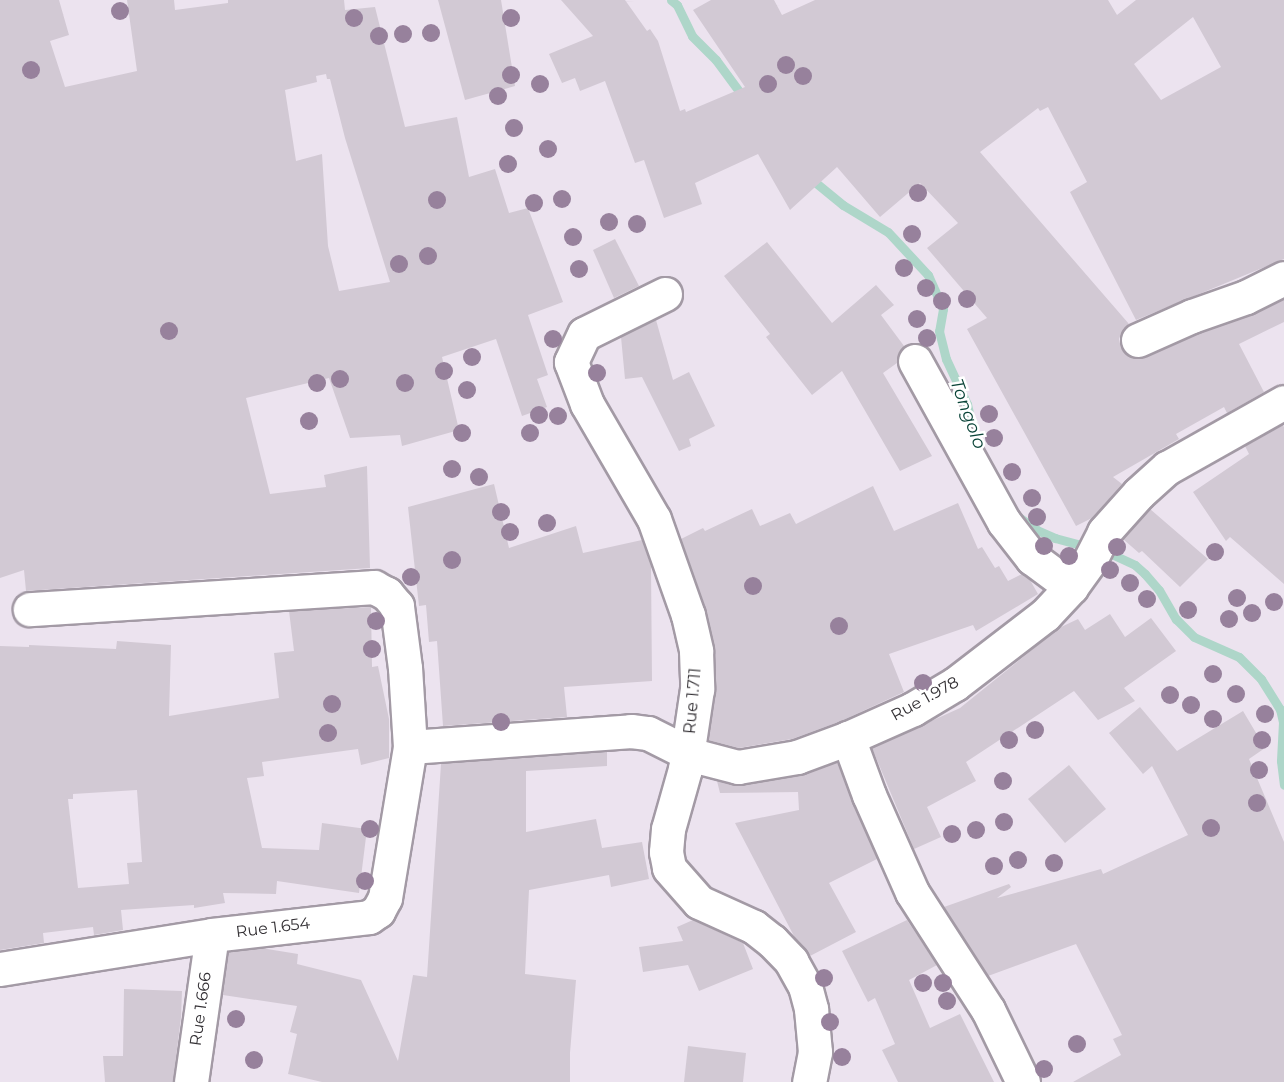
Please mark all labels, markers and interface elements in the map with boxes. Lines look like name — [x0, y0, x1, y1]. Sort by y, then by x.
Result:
water label: Tongolo — [945, 376, 991, 452]
street label: Rue 1.711 — [681, 667, 705, 735]
street label: Rue 1.978 — [888, 673, 962, 725]
street label: Rue 1.654 — [235, 914, 311, 942]
street label: Rue 1.666 — [186, 971, 216, 1047]

